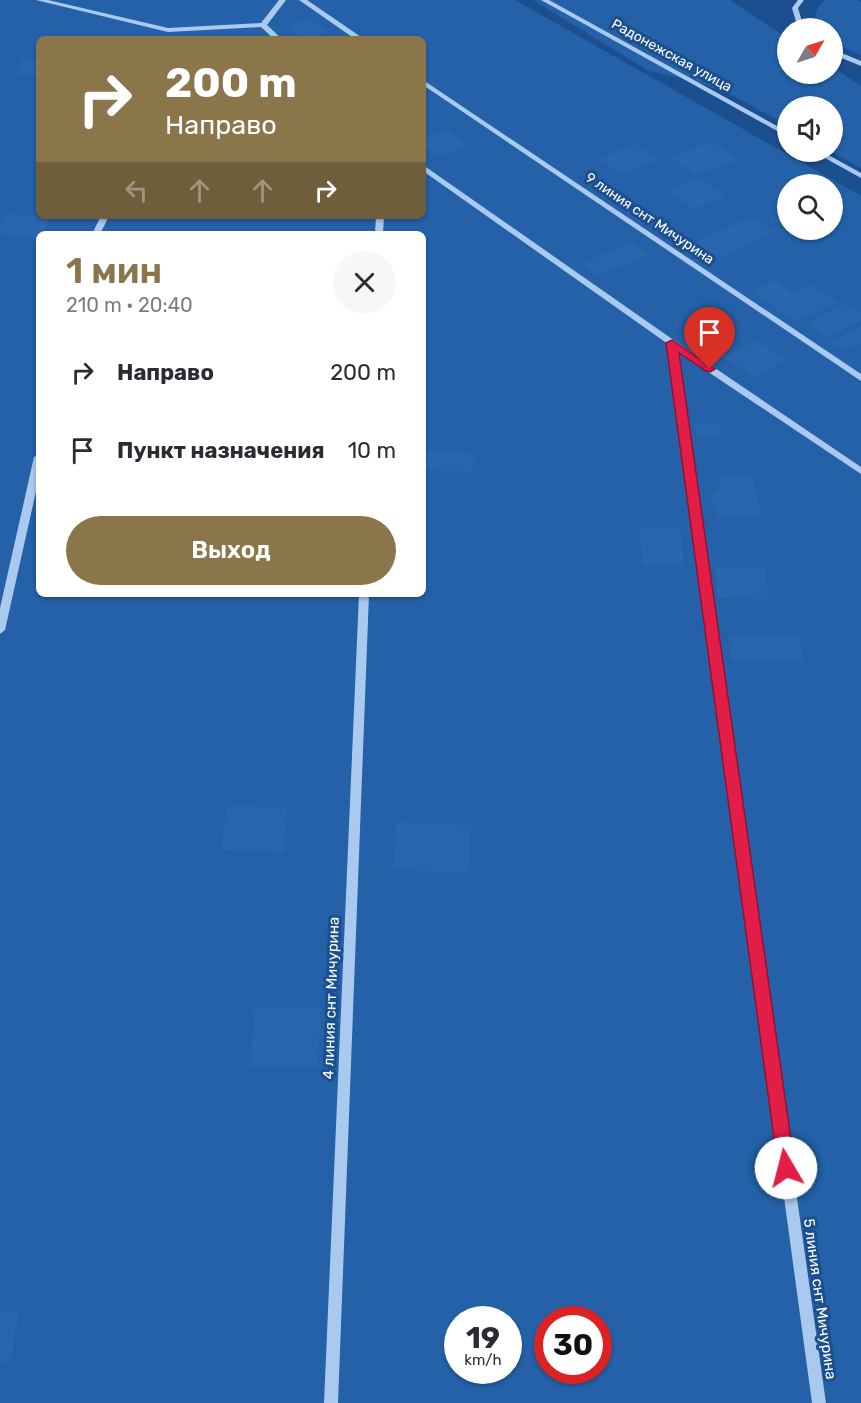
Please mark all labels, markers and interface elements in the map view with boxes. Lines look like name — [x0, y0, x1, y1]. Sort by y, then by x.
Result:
street label: Радонежская улица — [609, 15, 735, 96]
north arrow — [777, 18, 843, 84]
map controls — [777, 18, 843, 240]
text: 200 m — [165, 58, 297, 108]
icon: right — [66, 60, 144, 138]
button: sound — [777, 96, 843, 162]
text: Направо — [165, 109, 277, 141]
street label: 9 линия снт Мичурина — [582, 169, 717, 268]
icon: left — [120, 174, 153, 207]
icon: ahead — [183, 174, 216, 207]
icon: ahead — [246, 174, 279, 207]
icon: right — [309, 174, 342, 207]
button: search — [777, 174, 843, 240]
text: 1 мин — [66, 249, 162, 292]
button: close — [333, 251, 396, 314]
text: 210 m · 20:40 — [66, 293, 193, 317]
pin — [684, 307, 735, 369]
icon: arrive — [693, 316, 726, 349]
icon: right — [66, 356, 99, 389]
text: Направо — [117, 359, 214, 386]
text: 200 m — [330, 359, 396, 386]
icon: arrive — [66, 434, 99, 467]
text: Пункт назначения — [117, 437, 325, 464]
text: 10 m — [348, 437, 396, 464]
button: Выход — [66, 516, 396, 585]
street label: 4 линия снт Мичурина — [319, 916, 343, 1080]
position arrow — [754, 1136, 818, 1200]
street label: 5 линия снт Мичурина — [800, 1217, 840, 1381]
speed limit sign: 30 — [534, 1306, 612, 1384]
text: 19 — [466, 1320, 500, 1356]
text: km/h — [464, 1351, 502, 1369]

